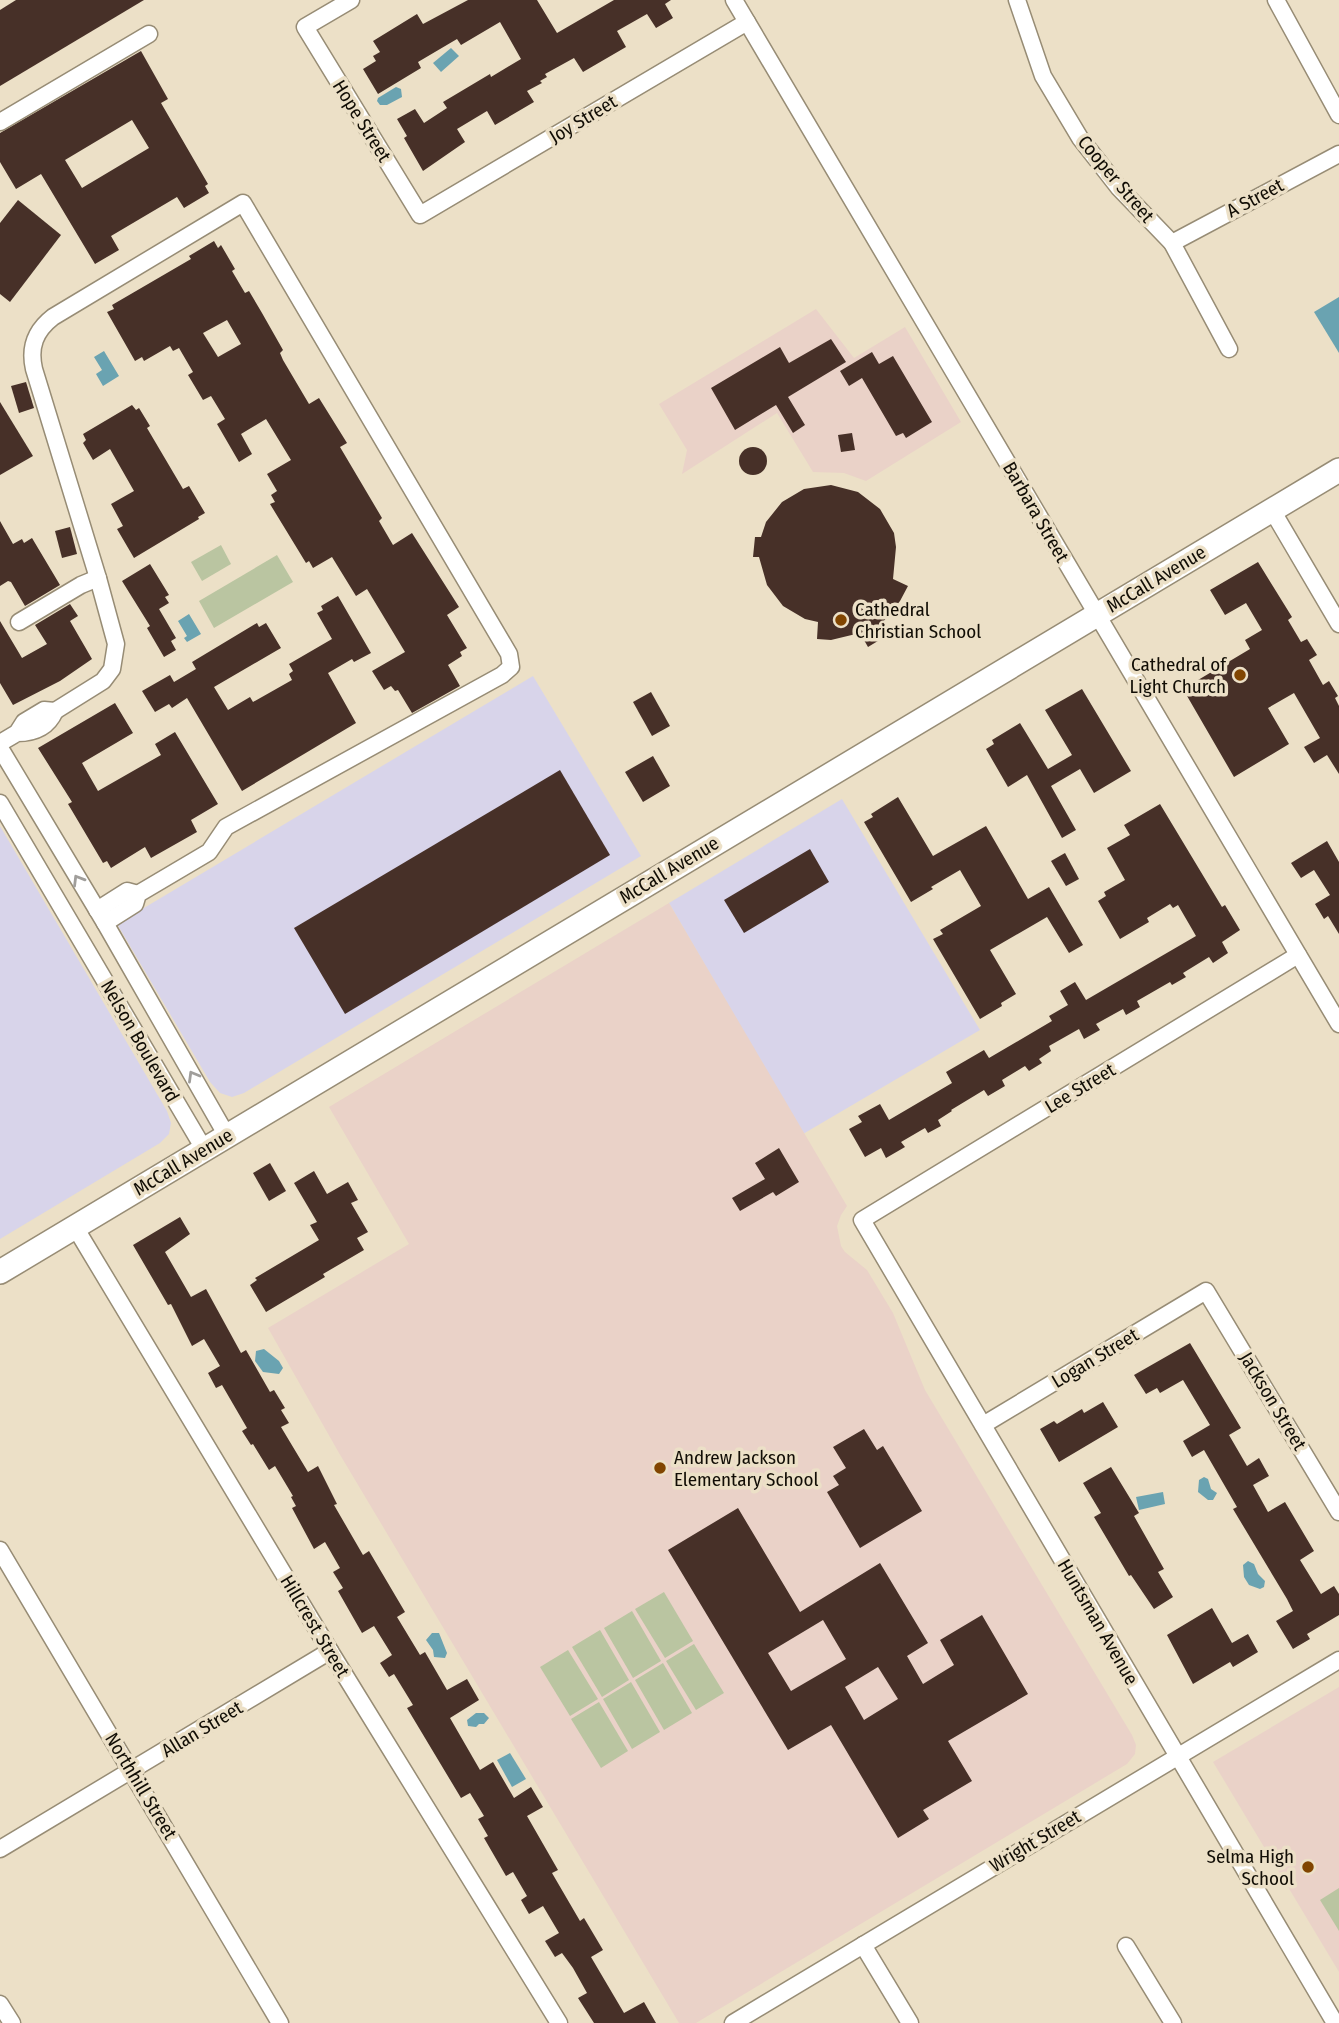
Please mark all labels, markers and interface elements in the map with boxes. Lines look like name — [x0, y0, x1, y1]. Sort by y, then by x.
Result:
street label: Hope Street — [328, 76, 397, 167]
street label: Joy Street — [545, 89, 622, 148]
street label: Cooper Street — [1073, 131, 1160, 228]
street label: A Street — [1223, 173, 1288, 223]
street label: Barbara Street — [998, 458, 1074, 567]
street label: McCall Avenue — [1102, 540, 1210, 618]
place label: Cathedral Christian School — [855, 598, 981, 643]
marker: Cathedral Christian School — [833, 612, 849, 628]
place label: Cathedral of Light Church — [1130, 653, 1227, 698]
marker: Cathedral of Light Church — [1232, 667, 1248, 683]
street label: McCall Avenue — [615, 831, 723, 909]
one-way arrow — [74, 874, 87, 887]
street label: Nelson Boulevard — [96, 976, 184, 1106]
street label: Lee Street — [1041, 1058, 1120, 1118]
one-way arrow — [188, 1071, 201, 1084]
street label: McCall Avenue — [129, 1123, 237, 1201]
street label: Logan Street — [1047, 1323, 1143, 1393]
street label: Jackson Street — [1235, 1348, 1312, 1455]
place label: Andrew Jackson Elementary School — [674, 1446, 819, 1491]
marker: Andrew Jackson Elementary School — [652, 1460, 668, 1476]
street label: Huntsman Avenue — [1053, 1555, 1143, 1689]
street label: Hillcrest Street — [275, 1571, 355, 1682]
street label: Allan Street — [157, 1695, 247, 1762]
street label: Northhill Street — [100, 1728, 182, 1844]
street label: Wright Street — [985, 1804, 1085, 1877]
place label: Selma High School — [1207, 1845, 1294, 1890]
marker: Selma High School — [1300, 1859, 1316, 1875]

